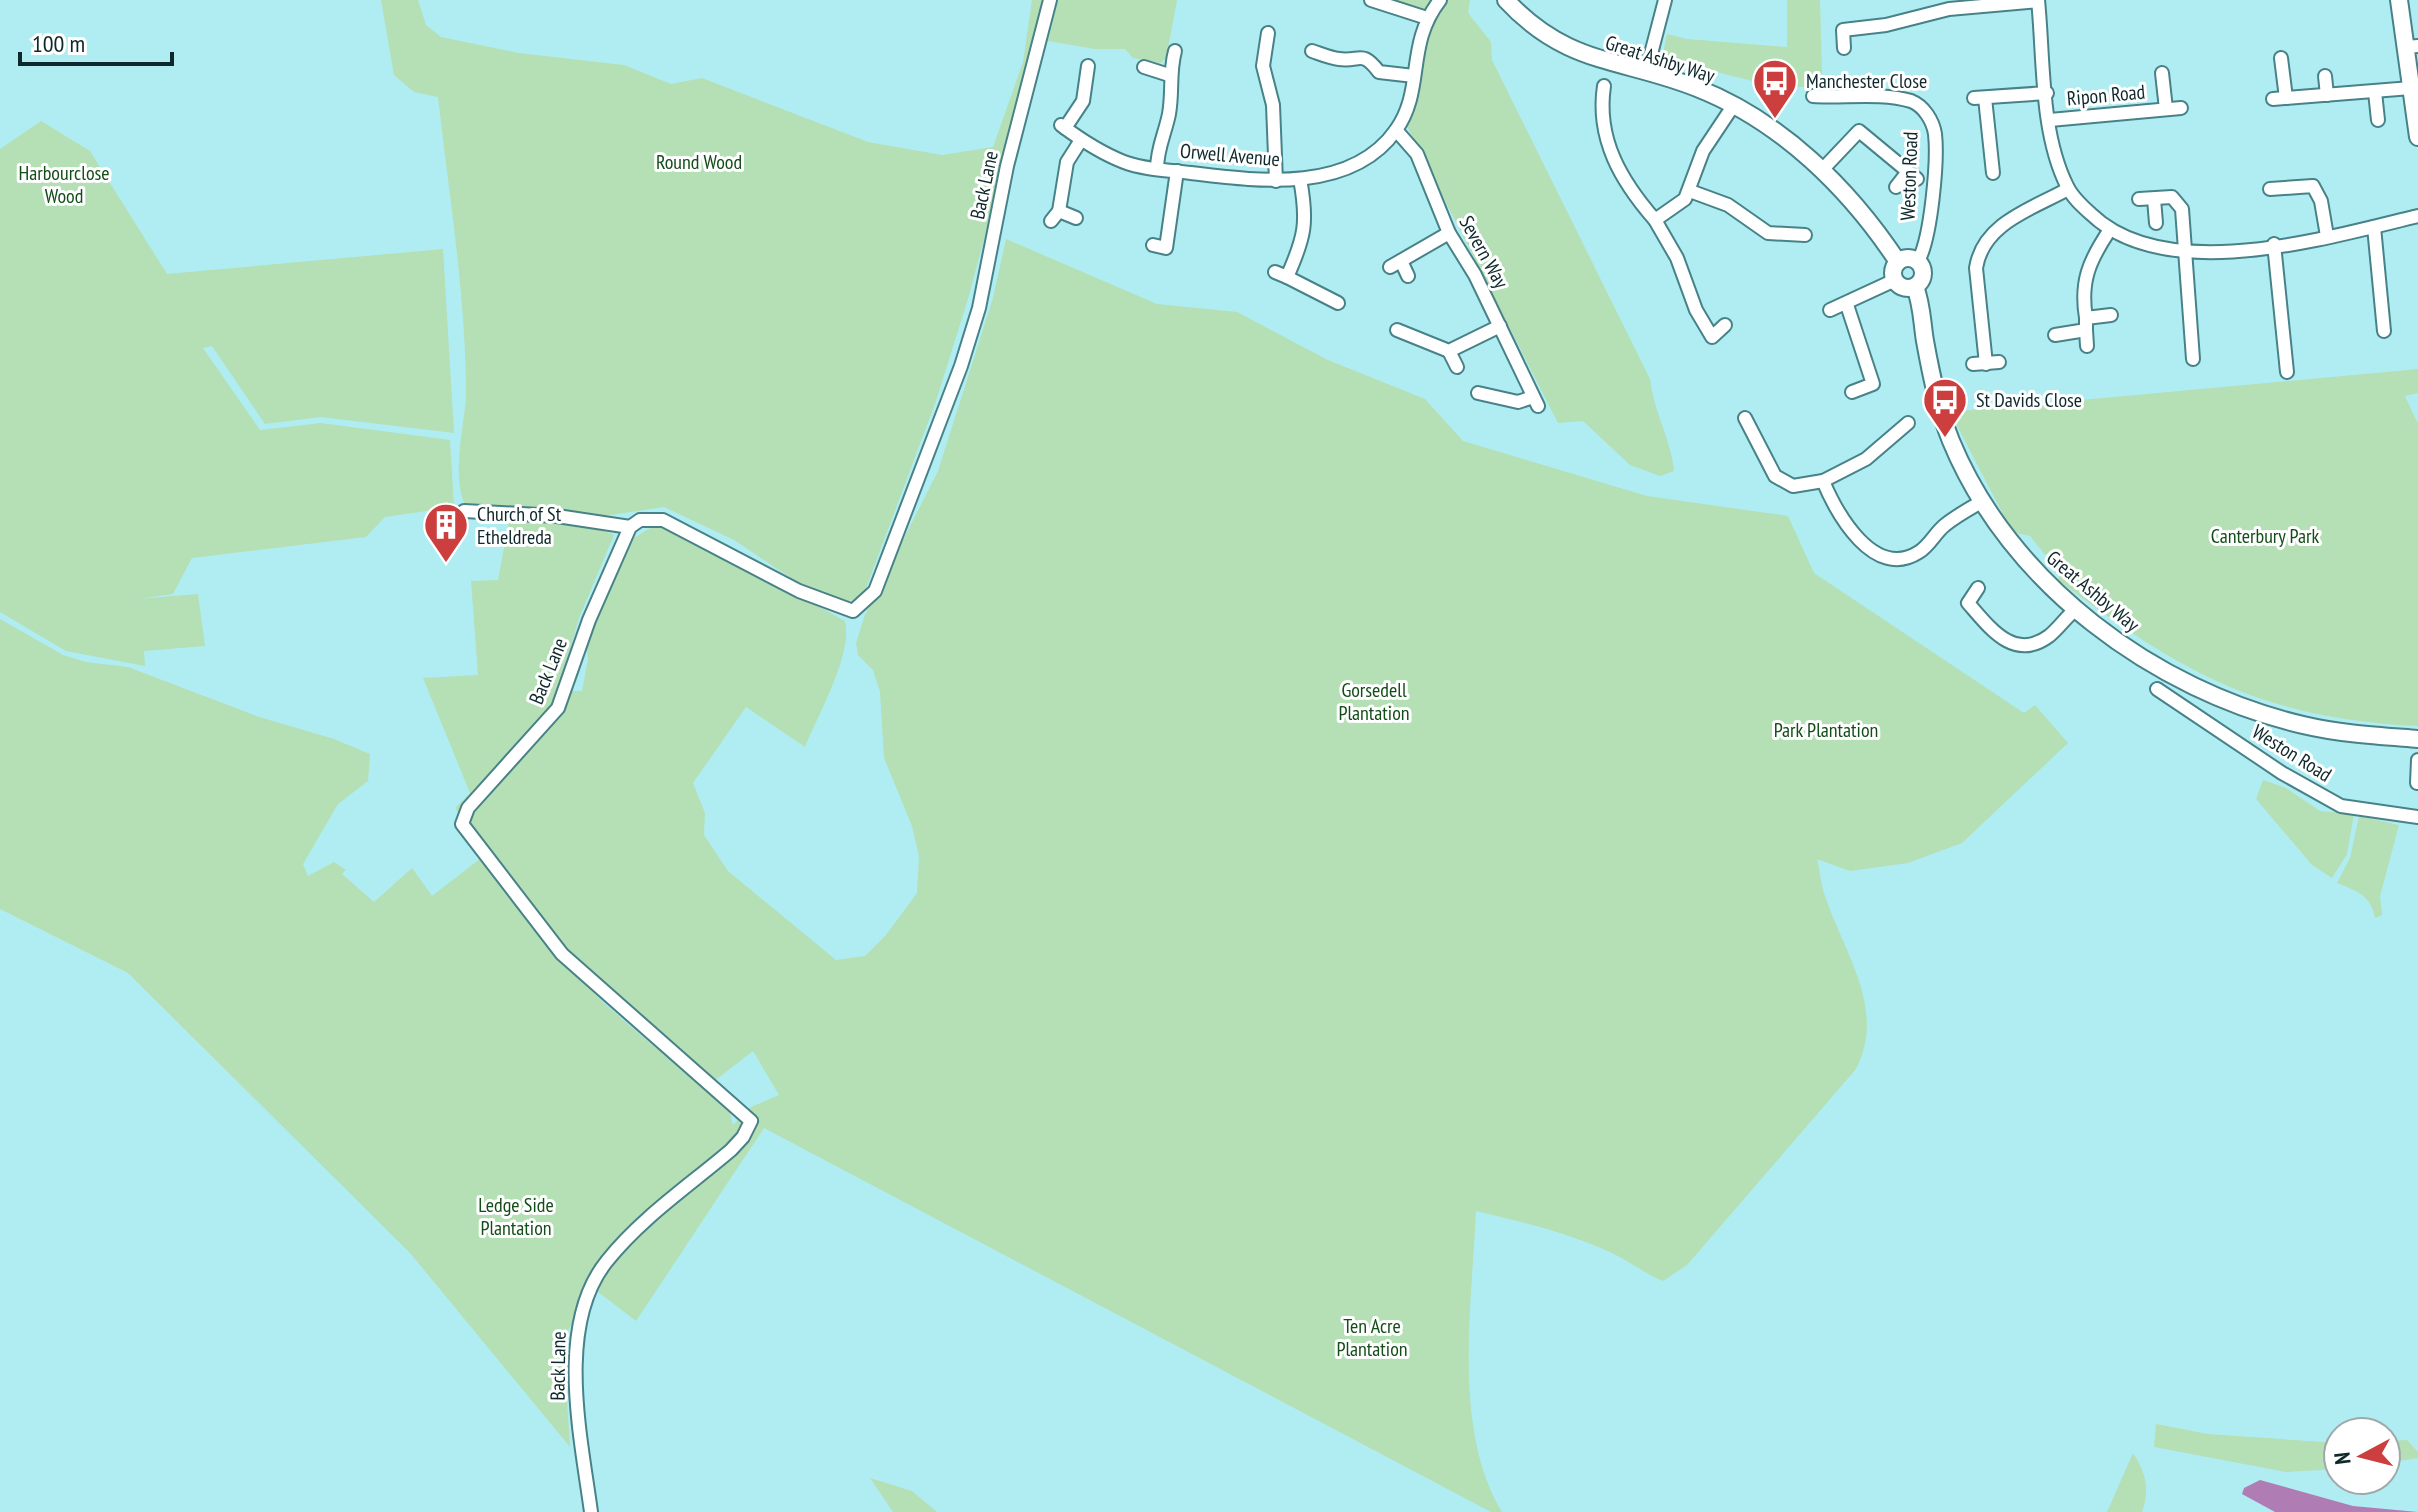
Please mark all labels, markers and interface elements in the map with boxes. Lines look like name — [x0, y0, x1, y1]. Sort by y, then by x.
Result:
scale bar — [20, 16, 172, 66]
text: 100 m — [32, 28, 85, 59]
street label: Great Ashby Way — [1602, 29, 1718, 89]
bus stop icon: Manchester Close — [1751, 57, 1799, 120]
place label: Manchester Close — [1806, 68, 1927, 94]
street label: Ripon Road — [2066, 79, 2146, 111]
street label: Weston Road — [1894, 131, 1924, 221]
street label: Orwell Avenue — [1179, 138, 1281, 172]
street label: Back Lane — [964, 148, 1004, 222]
park label: Round Wood — [656, 149, 742, 175]
park label: Harbourclose Wood — [18, 160, 110, 209]
street label: Severn Way — [1453, 211, 1515, 293]
bus stop icon: St Davids Close — [1921, 376, 1969, 439]
place label: St Davids Close — [1976, 387, 2082, 413]
building icon: Church of St Etheldreda — [422, 501, 470, 564]
place label: Church of St Etheldreda — [477, 501, 562, 550]
park label: Canterbury Park — [2211, 523, 2319, 549]
street label: Great Ashby Way — [2041, 545, 2145, 638]
street label: Back Lane — [523, 634, 573, 708]
park label: Gorsedell Plantation — [1338, 677, 1410, 726]
park label: Park Plantation — [1774, 717, 1878, 743]
street label: Weston Road — [2247, 718, 2337, 788]
park label: Ledge Side Plantation — [478, 1192, 554, 1241]
park label: Ten Acre Plantation — [1336, 1313, 1408, 1362]
street label: Back Lane — [544, 1331, 572, 1401]
north arrow — [2322, 1416, 2402, 1496]
text: N — [2328, 1451, 2357, 1466]

